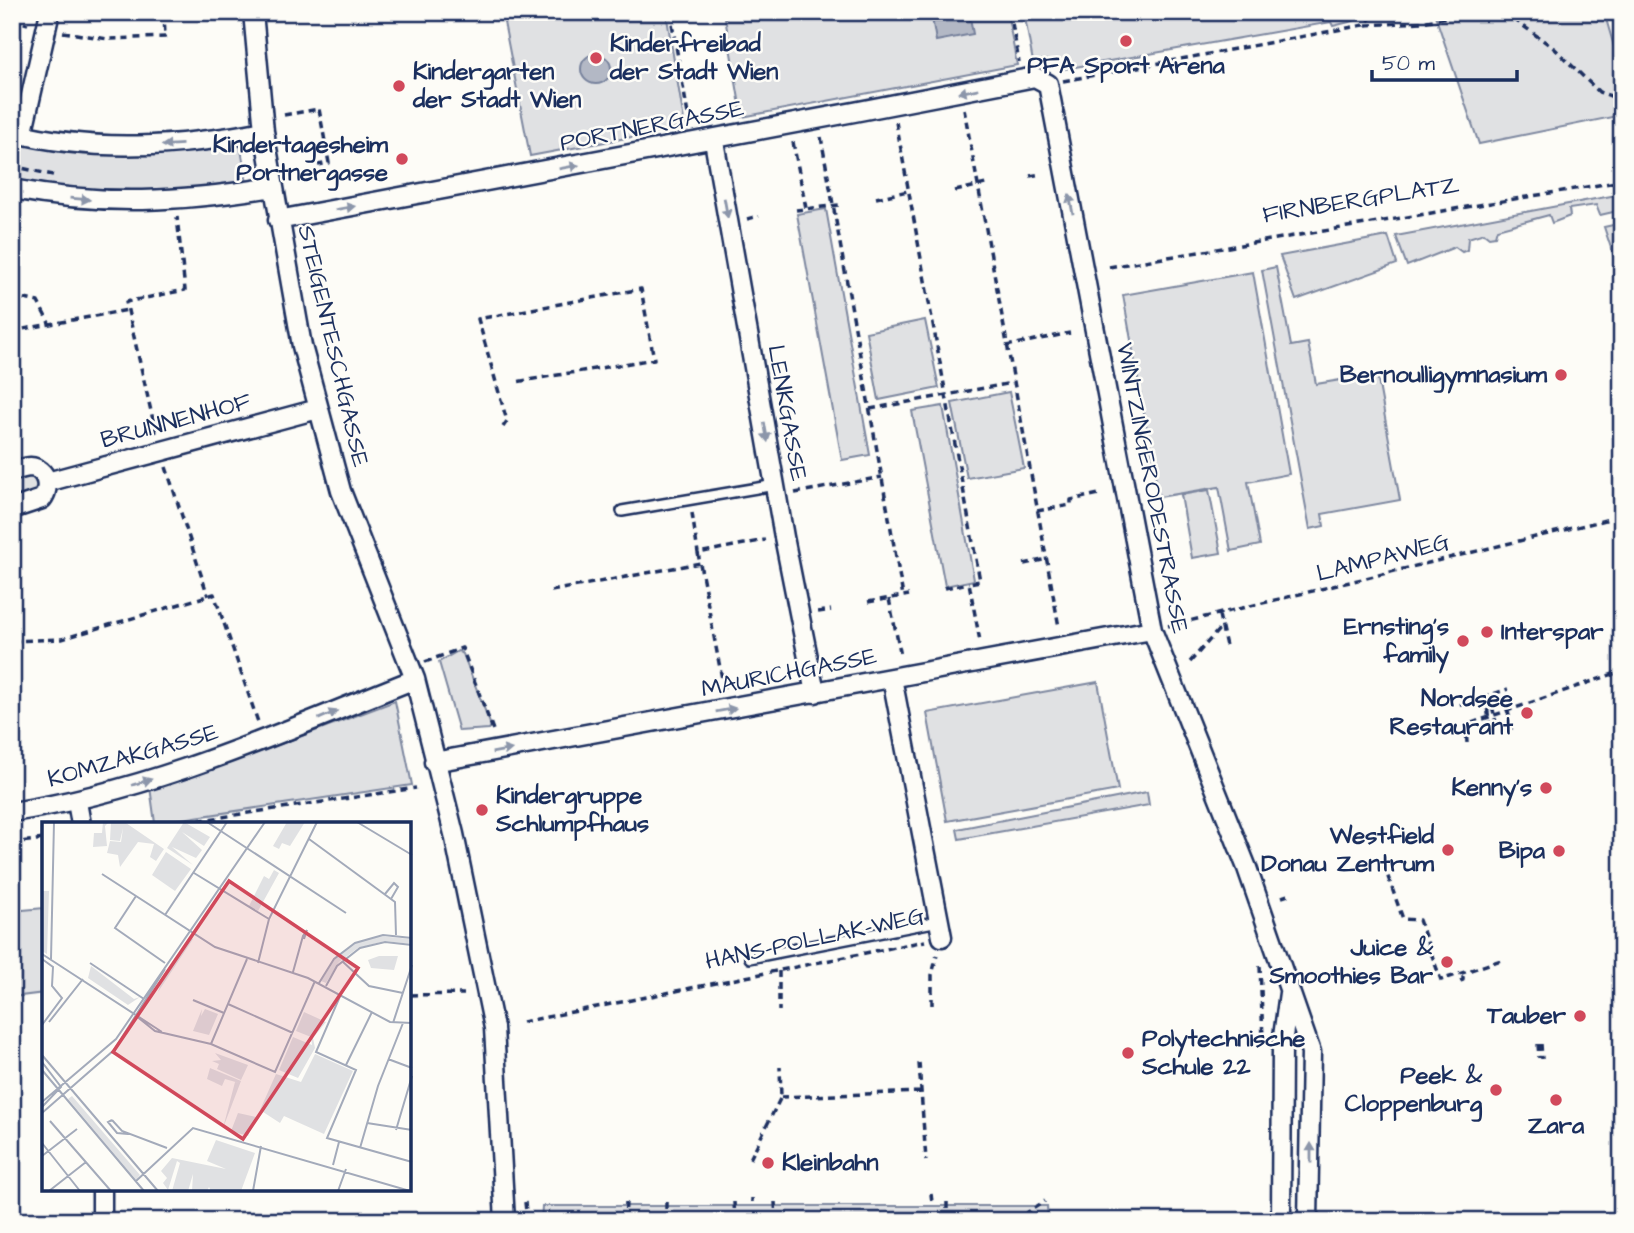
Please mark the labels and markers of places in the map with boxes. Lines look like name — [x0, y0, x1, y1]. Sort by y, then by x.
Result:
place label: Kinderfreibad der Stadt Wien — [609, 27, 778, 89]
marker: PFA Sport Arena — [1118, 33, 1134, 49]
place label: PFA Sport Arena — [1027, 49, 1226, 83]
marker: Kinderfreibad der Stadt Wien — [588, 50, 604, 66]
place label: Kindergarten der Stadt Wien — [412, 55, 581, 117]
marker: Kindergarten der Stadt Wien — [391, 78, 407, 94]
place label: Kindertagesheim Portnergasse — [213, 128, 388, 191]
marker: Kindertagesheim Portnergasse — [394, 151, 410, 167]
place label: Bernoulligymnasium — [1340, 358, 1547, 394]
marker: Bernoulligymnasium — [1553, 367, 1569, 383]
place label: Ernsting's family — [1344, 610, 1450, 674]
place label: Interspar — [1501, 615, 1604, 649]
marker: Interspar — [1479, 624, 1495, 640]
marker: Ernsting's family — [1455, 633, 1471, 649]
place label: Nordsee Restaurant — [1390, 682, 1513, 744]
marker: Nordsee Restaurant — [1519, 705, 1535, 721]
place label: Kenny's — [1451, 771, 1532, 807]
place label: Kindergruppe Schlumpfhaus — [495, 779, 649, 841]
marker: Kenny's — [1538, 780, 1554, 796]
marker: Kindergruppe Schlumpfhaus — [474, 802, 490, 818]
place label: Westfield Donau Zentrum — [1261, 819, 1435, 881]
place label: Bipa — [1499, 834, 1546, 868]
marker: Westfield Donau Zentrum — [1440, 842, 1456, 858]
marker: Bipa — [1551, 843, 1567, 859]
place label: Juice & Smoothies Bar — [1269, 931, 1434, 993]
marker: Juice & Smoothies Bar — [1439, 954, 1455, 970]
place label: Tauber — [1486, 999, 1567, 1033]
marker: Tauber — [1572, 1008, 1588, 1024]
place label: Polytechnische Schule 22 — [1141, 1022, 1305, 1084]
marker: Polytechnische Schule 22 — [1120, 1045, 1136, 1061]
place label: Peek & Cloppenburg — [1345, 1059, 1483, 1122]
marker: Peek & Cloppenburg — [1488, 1082, 1504, 1098]
marker: Zara — [1548, 1092, 1564, 1108]
place label: Zara — [1528, 1109, 1585, 1143]
place label: Kleinbahn — [782, 1146, 879, 1180]
marker: Kleinbahn — [760, 1155, 776, 1171]

